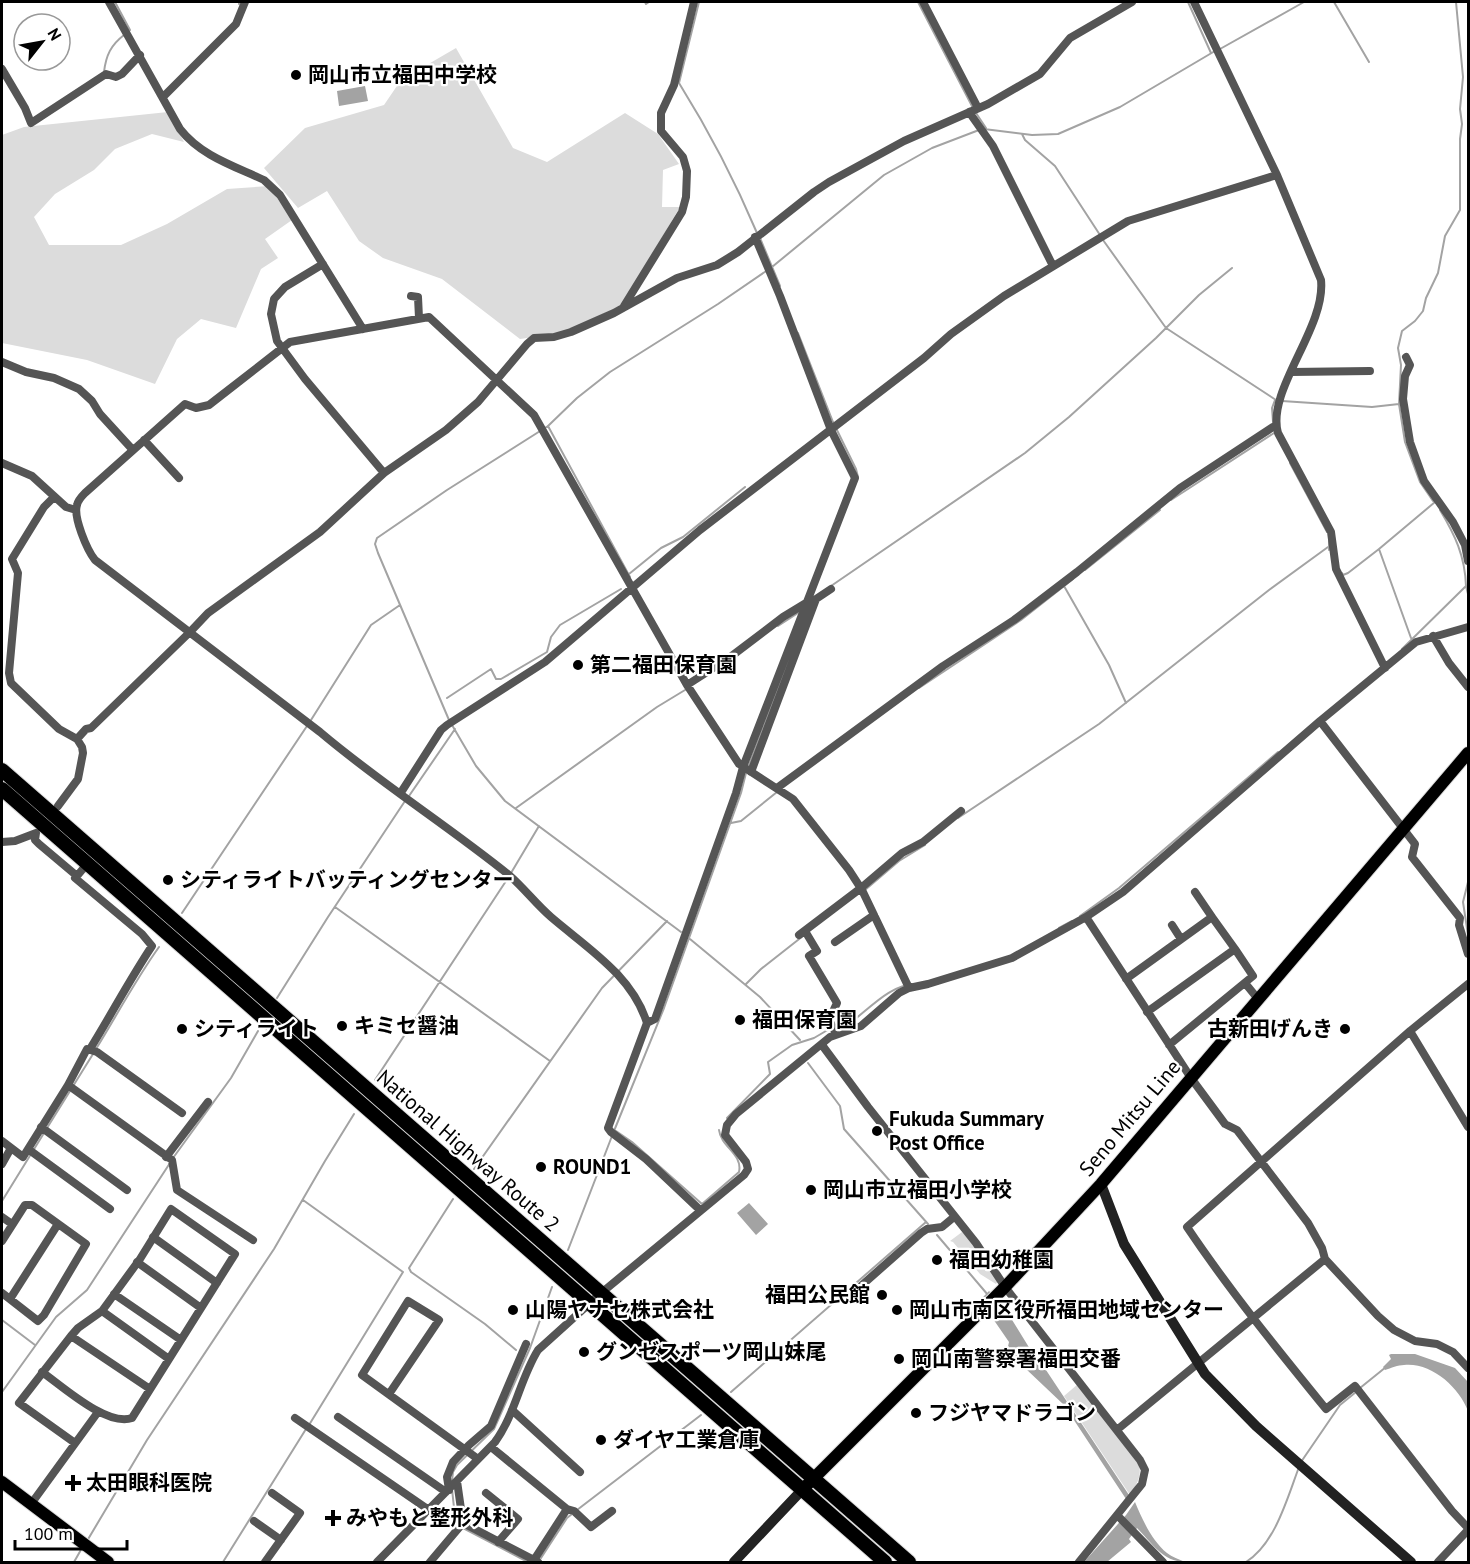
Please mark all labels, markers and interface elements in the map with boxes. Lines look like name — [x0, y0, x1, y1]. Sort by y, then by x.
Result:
north arrow — [12, 12, 72, 72]
text: N — [44, 25, 66, 44]
place label: 岡山市立福田中学校 — [308, 61, 497, 88]
marker: 岡山市立福田中学校 — [289, 68, 303, 82]
place label: 第二福田保育園 — [590, 651, 737, 678]
marker: 第二福田保育園 — [571, 658, 585, 672]
place label: シティライトバッティングセンター — [180, 866, 513, 893]
marker: シティライトバッティングセンター — [161, 873, 175, 887]
place label: 福田保育園 — [752, 1006, 857, 1033]
place label: キミセ醤油 — [354, 1012, 459, 1039]
marker: 福田保育園 — [733, 1013, 747, 1027]
place label: シティライト — [194, 1015, 319, 1042]
place label: 古新田げんき — [1207, 1015, 1333, 1042]
marker: キミセ醤油 — [335, 1019, 349, 1033]
marker: シティライト — [175, 1022, 189, 1036]
marker: 古新田げんき — [1338, 1022, 1352, 1036]
street label: Seno Mitsu Line — [1073, 1054, 1186, 1181]
street label: National Highway Route 2 — [371, 1064, 565, 1238]
place label: Fukuda Summary Post Office — [889, 1105, 1045, 1156]
marker: Fukuda Summary Post Office — [870, 1124, 884, 1138]
place label: ROUND1 — [553, 1153, 631, 1180]
marker: ROUND1 — [534, 1160, 548, 1174]
place label: 岡山市立福田小学校 — [823, 1176, 1012, 1203]
marker: 岡山市立福田小学校 — [804, 1183, 818, 1197]
place label: 福田幼稚園 — [949, 1246, 1054, 1273]
marker: 福田幼稚園 — [930, 1253, 944, 1267]
place label: 福田公民館 — [765, 1281, 870, 1308]
marker: 福田公民館 — [875, 1288, 889, 1302]
place label: 山陽ヤナセ株式会社 — [525, 1296, 714, 1323]
place label: 岡山市南区役所福田地域センター — [909, 1296, 1224, 1323]
marker: 山陽ヤナセ株式会社 — [506, 1303, 520, 1317]
marker: 岡山市南区役所福田地域センター — [890, 1303, 904, 1317]
place label: グンゼスポーツ岡山妹尾 — [596, 1338, 827, 1365]
marker: グンゼスポーツ岡山妹尾 — [577, 1345, 591, 1359]
place label: 岡山南警察署福田交番 — [911, 1345, 1121, 1372]
marker: 岡山南警察署福田交番 — [892, 1352, 906, 1366]
place label: フジヤマドラゴン — [928, 1399, 1096, 1426]
marker: フジヤマドラゴン — [909, 1406, 923, 1420]
place label: ダイヤ工業倉庫 — [613, 1426, 759, 1453]
marker: ダイヤ工業倉庫 — [594, 1433, 608, 1447]
place label: 太田眼科医院 — [86, 1469, 212, 1496]
marker: 太田眼科医院 — [64, 1474, 82, 1492]
place label: みやもと整形外科 — [346, 1504, 514, 1531]
marker: みやもと整形外科 — [324, 1509, 342, 1527]
scale bar — [15, 1513, 128, 1551]
text: 100 m — [24, 1522, 73, 1545]

